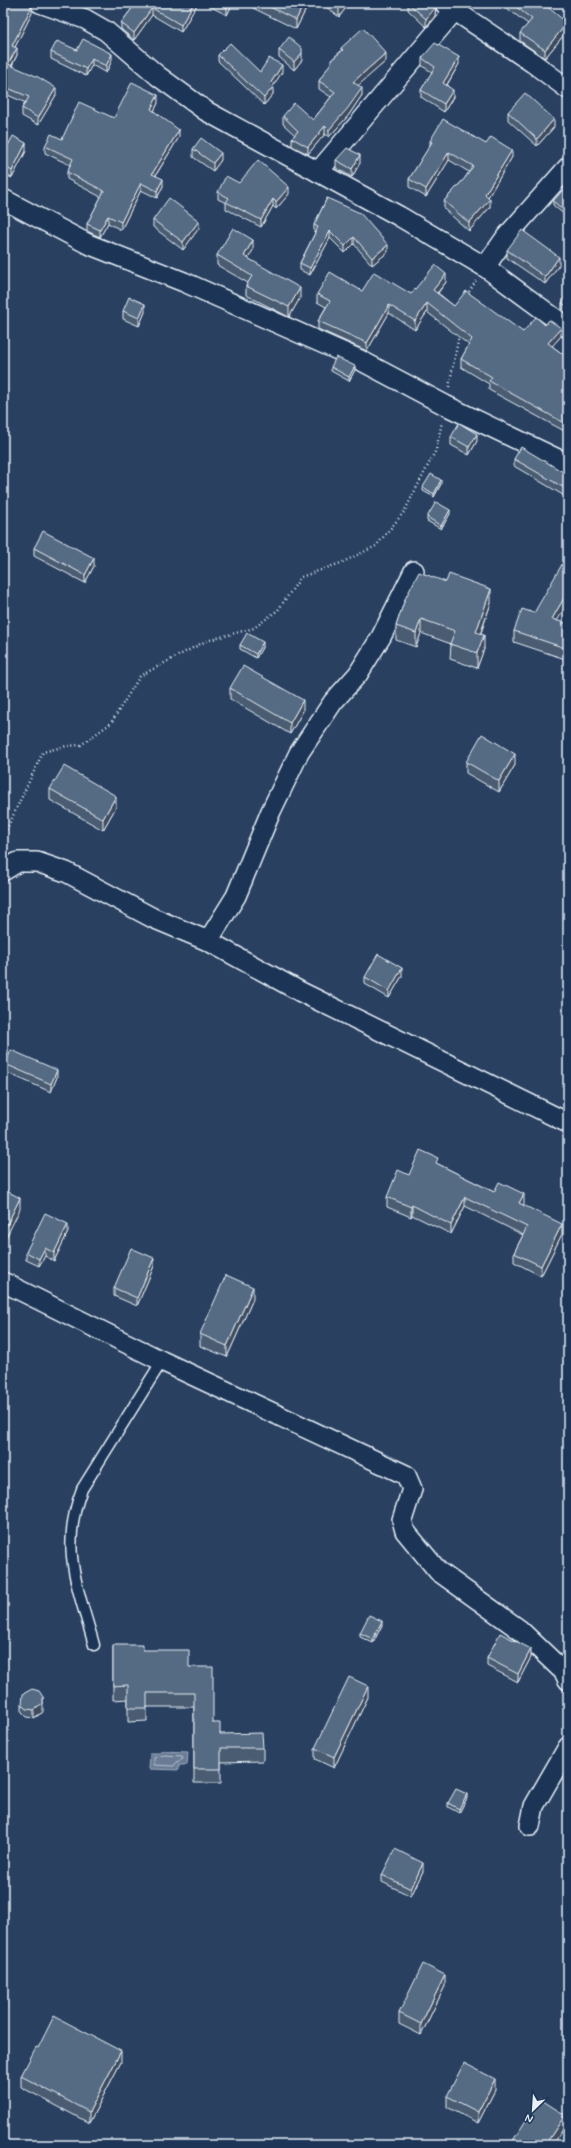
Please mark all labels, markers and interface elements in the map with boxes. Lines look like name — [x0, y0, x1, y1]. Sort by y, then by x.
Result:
north arrow — [513, 2090, 553, 2130]
text: N — [523, 2110, 535, 2126]

